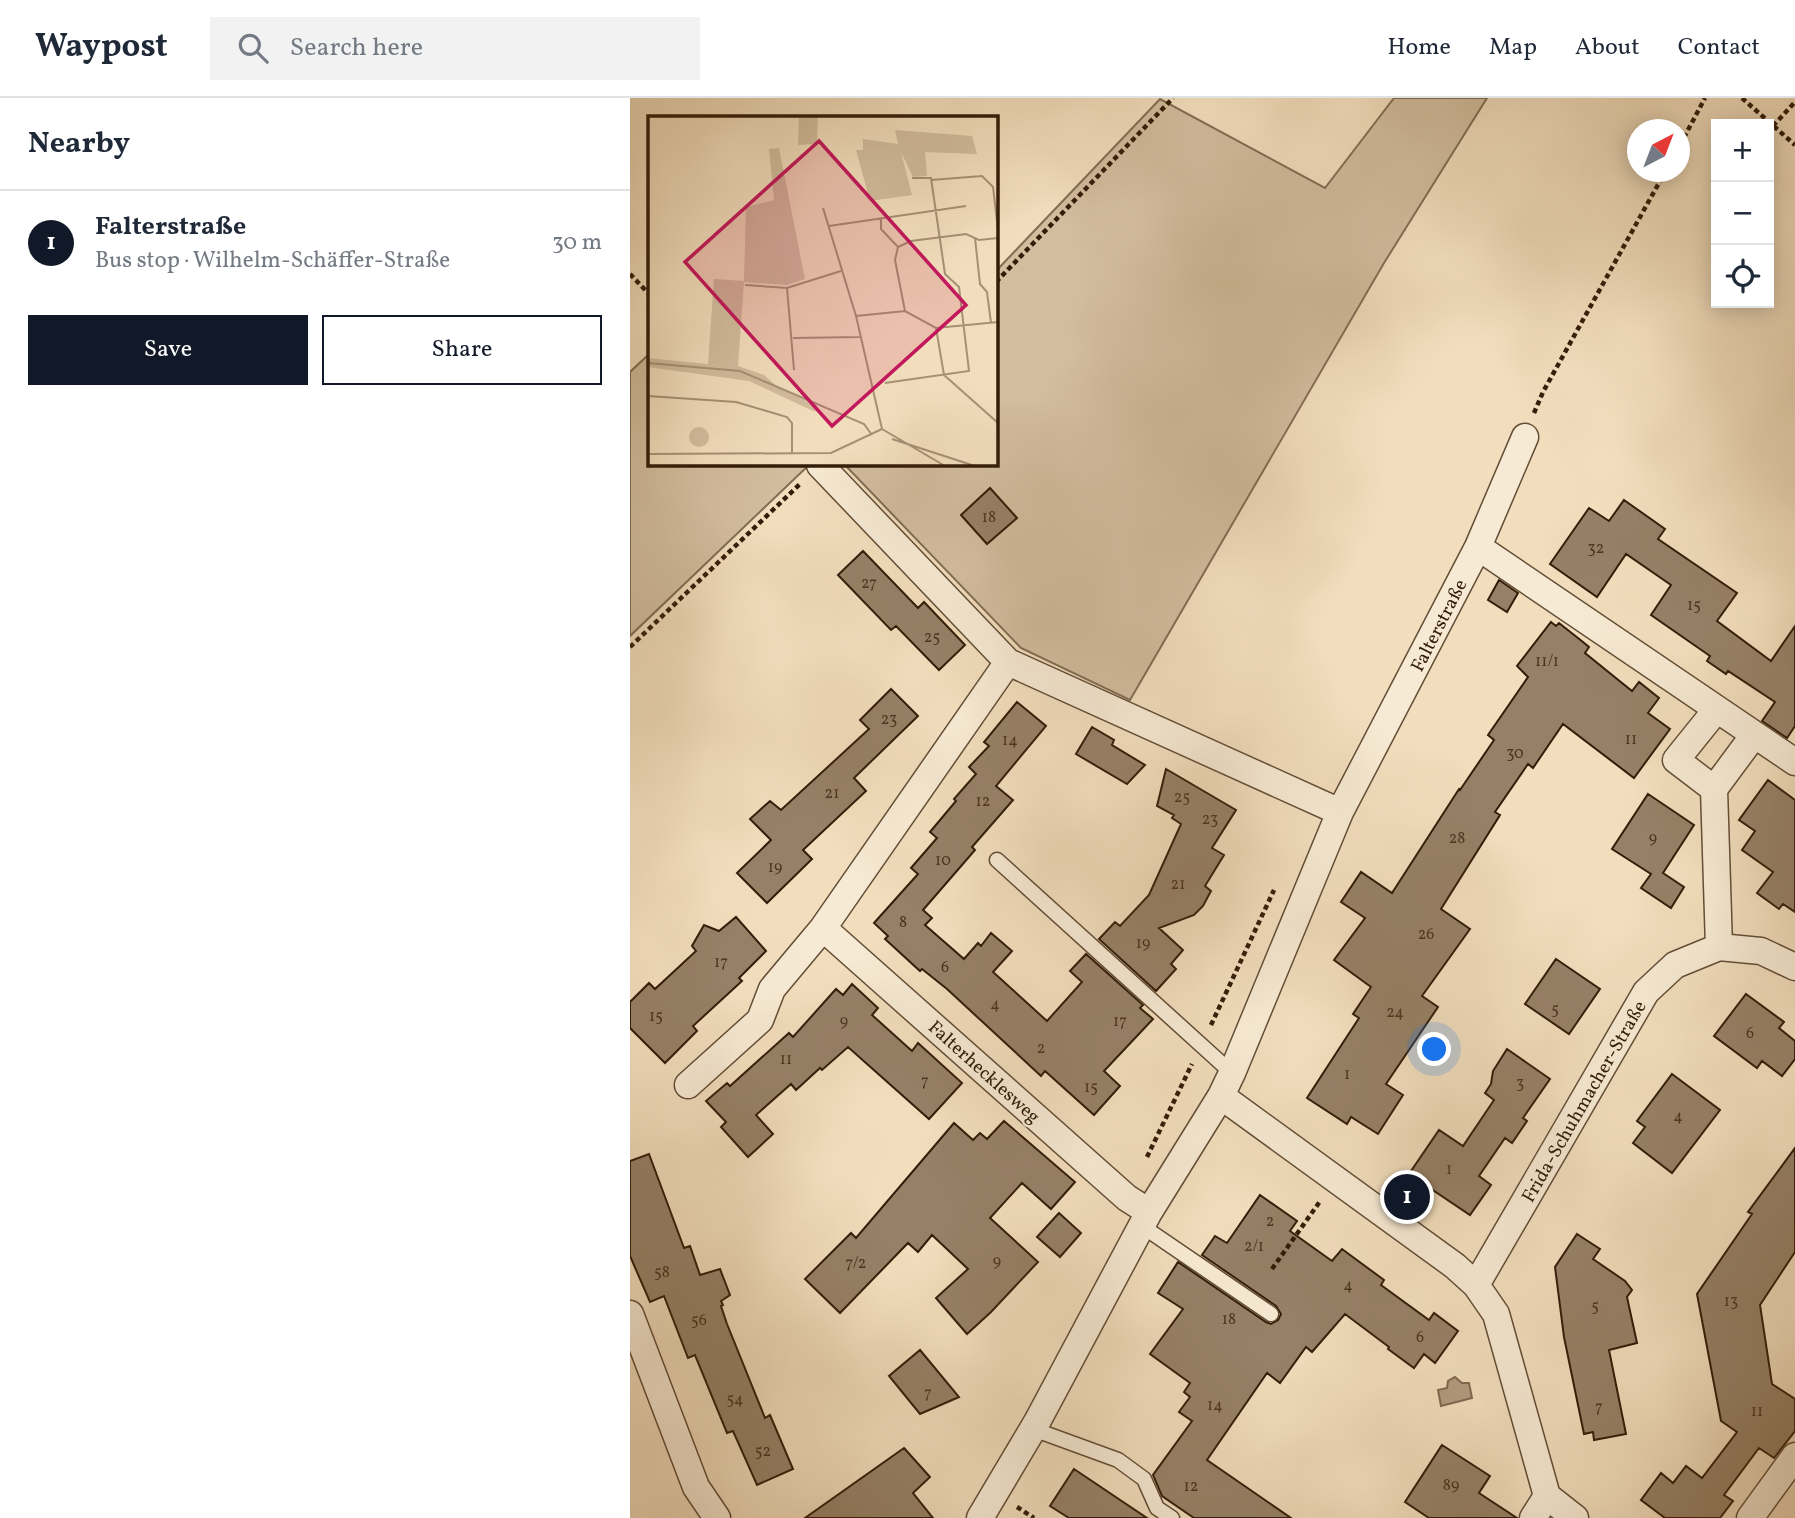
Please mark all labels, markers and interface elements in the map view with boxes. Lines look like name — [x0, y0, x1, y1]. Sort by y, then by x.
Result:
search box — [210, 17, 700, 80]
text: Waypost — [35, 25, 168, 71]
icon: search — [234, 29, 272, 67]
text: Search here — [290, 30, 423, 66]
text: Home — [1387, 31, 1451, 65]
text: Map — [1489, 31, 1537, 65]
text: About — [1575, 31, 1640, 65]
text: Contact — [1678, 31, 1760, 65]
inset map — [648, 116, 998, 466]
north arrow — [1627, 119, 1690, 182]
map controls — [1711, 119, 1774, 308]
button: + — [1711, 119, 1774, 182]
text: Nearby — [28, 123, 130, 165]
button: − — [1711, 182, 1774, 245]
text: Falterstraße — [95, 209, 246, 245]
text: 1 — [46, 227, 56, 259]
text: 30 m — [552, 227, 602, 259]
text: Bus stop · Wilhelm-Schäffer-Straße — [95, 245, 450, 277]
button: locate — [1711, 245, 1774, 308]
button: Save — [28, 315, 308, 385]
button: Share — [322, 315, 602, 385]
house number: 18 — [982, 507, 996, 529]
house number: 32 — [1588, 538, 1604, 560]
house number: 27 — [861, 573, 877, 595]
street label: Falterstraße — [1405, 575, 1474, 677]
house number: 15 — [1687, 595, 1701, 617]
house number: 25 — [924, 627, 940, 649]
house number: 11/1 — [1535, 651, 1559, 673]
house number: 23 — [881, 709, 897, 731]
house number: 11 — [1625, 729, 1637, 751]
house number: 14 — [1002, 730, 1018, 752]
house number: 30 — [1506, 743, 1524, 765]
house number: 21 — [825, 783, 839, 805]
house number: 25 — [1174, 787, 1190, 809]
house number: 12 — [976, 791, 990, 813]
house number: 23 — [1202, 809, 1218, 831]
house number: 28 — [1449, 828, 1465, 850]
house number: 9 — [1649, 828, 1657, 850]
house number: 10 — [935, 850, 951, 872]
house number: 19 — [768, 857, 782, 879]
house number: 21 — [1171, 874, 1185, 896]
house number: 8 — [899, 912, 907, 934]
house number: 26 — [1418, 924, 1434, 946]
house number: 19 — [1136, 933, 1150, 955]
house number: 17 — [714, 952, 728, 974]
house number: 6 — [941, 957, 949, 979]
house number: 4 — [990, 994, 1000, 1016]
street label: Frida-Schuhmacher-Straße — [1516, 996, 1653, 1208]
house number: 5 — [1551, 999, 1559, 1021]
house number: 24 — [1386, 1002, 1404, 1024]
house number: 15 — [649, 1006, 663, 1028]
house number: 9 — [840, 1011, 848, 1033]
house number: 17 — [1113, 1011, 1127, 1033]
street label: Falterhecklesweg — [922, 1015, 1045, 1130]
house number: 6 — [1746, 1023, 1754, 1045]
your location — [1417, 1032, 1451, 1066]
house number: 2 — [1037, 1038, 1045, 1060]
house number: 11 — [780, 1049, 792, 1071]
house number: 1 — [1344, 1064, 1350, 1086]
house number: 7 — [921, 1071, 929, 1093]
house number: 3 — [1516, 1073, 1524, 1095]
house number: 15 — [1084, 1077, 1098, 1099]
house number: 4 — [1673, 1106, 1683, 1128]
house number: 1 — [1446, 1159, 1452, 1181]
pin: 1 — [1384, 1171, 1430, 1223]
house number: 2 — [1266, 1211, 1274, 1233]
house number: 2/1 — [1244, 1236, 1264, 1258]
house number: 9 — [993, 1251, 1001, 1273]
house number: 7/2 — [846, 1253, 866, 1275]
house number: 58 — [654, 1262, 670, 1284]
house number: 4 — [1343, 1275, 1353, 1297]
house number: 13 — [1724, 1291, 1738, 1313]
house number: 5 — [1591, 1296, 1599, 1318]
house number: 18 — [1222, 1309, 1236, 1331]
house number: 56 — [691, 1310, 707, 1332]
house number: 6 — [1416, 1327, 1424, 1349]
house number: 7 — [924, 1383, 932, 1405]
house number: 54 — [726, 1389, 744, 1411]
house number: 14 — [1207, 1395, 1223, 1417]
house number: 7 — [1595, 1397, 1603, 1419]
house number: 11 — [1751, 1401, 1763, 1423]
house number: 52 — [755, 1441, 771, 1463]
house number: 89 — [1443, 1475, 1459, 1497]
house number: 12 — [1184, 1476, 1198, 1498]

